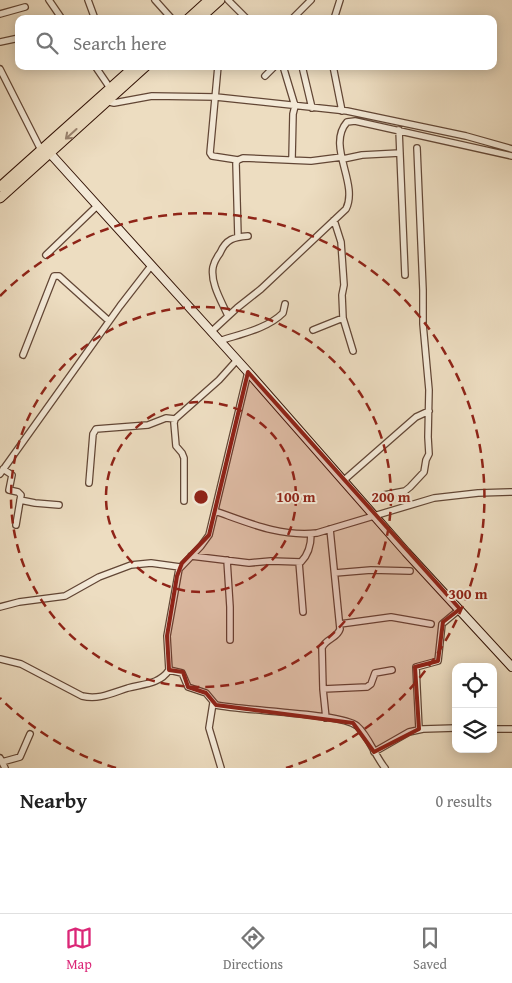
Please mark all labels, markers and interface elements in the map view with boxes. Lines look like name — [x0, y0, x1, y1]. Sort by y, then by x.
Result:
search box — [15, 15, 497, 70]
icon: search — [33, 29, 61, 57]
text: Search here — [73, 29, 167, 57]
one-way arrow — [65, 128, 78, 140]
text: 100 m — [276, 486, 316, 507]
text: 200 m — [371, 486, 411, 507]
centre of rings — [192, 488, 210, 506]
text: 300 m — [448, 583, 488, 604]
map controls — [452, 663, 497, 753]
button: locate — [452, 663, 497, 708]
button: layers — [452, 708, 497, 753]
text: Nearby — [20, 785, 87, 816]
text: 0 results — [435, 789, 492, 813]
tab: Map — [65, 924, 93, 974]
tab: Directions — [223, 924, 283, 974]
tab: Saved — [413, 924, 447, 974]

